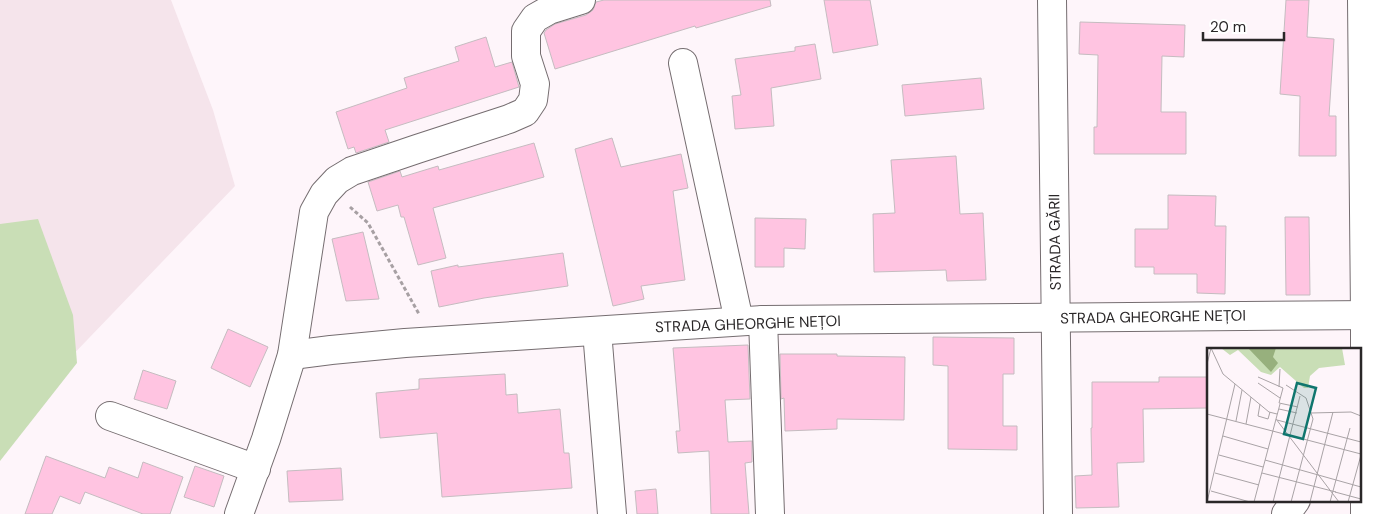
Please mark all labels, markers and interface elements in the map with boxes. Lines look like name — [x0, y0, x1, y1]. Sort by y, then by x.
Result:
scale bar — [1203, 10, 1284, 42]
text: 20 m — [1210, 17, 1246, 37]
street label: STRADA GĂRII — [1044, 194, 1066, 290]
street label: STRADA GHEORGHE NEȚOI — [1060, 305, 1246, 329]
street label: STRADA GHEORGHE NEȚOI — [655, 311, 841, 337]
inset map — [1207, 348, 1360, 502]

